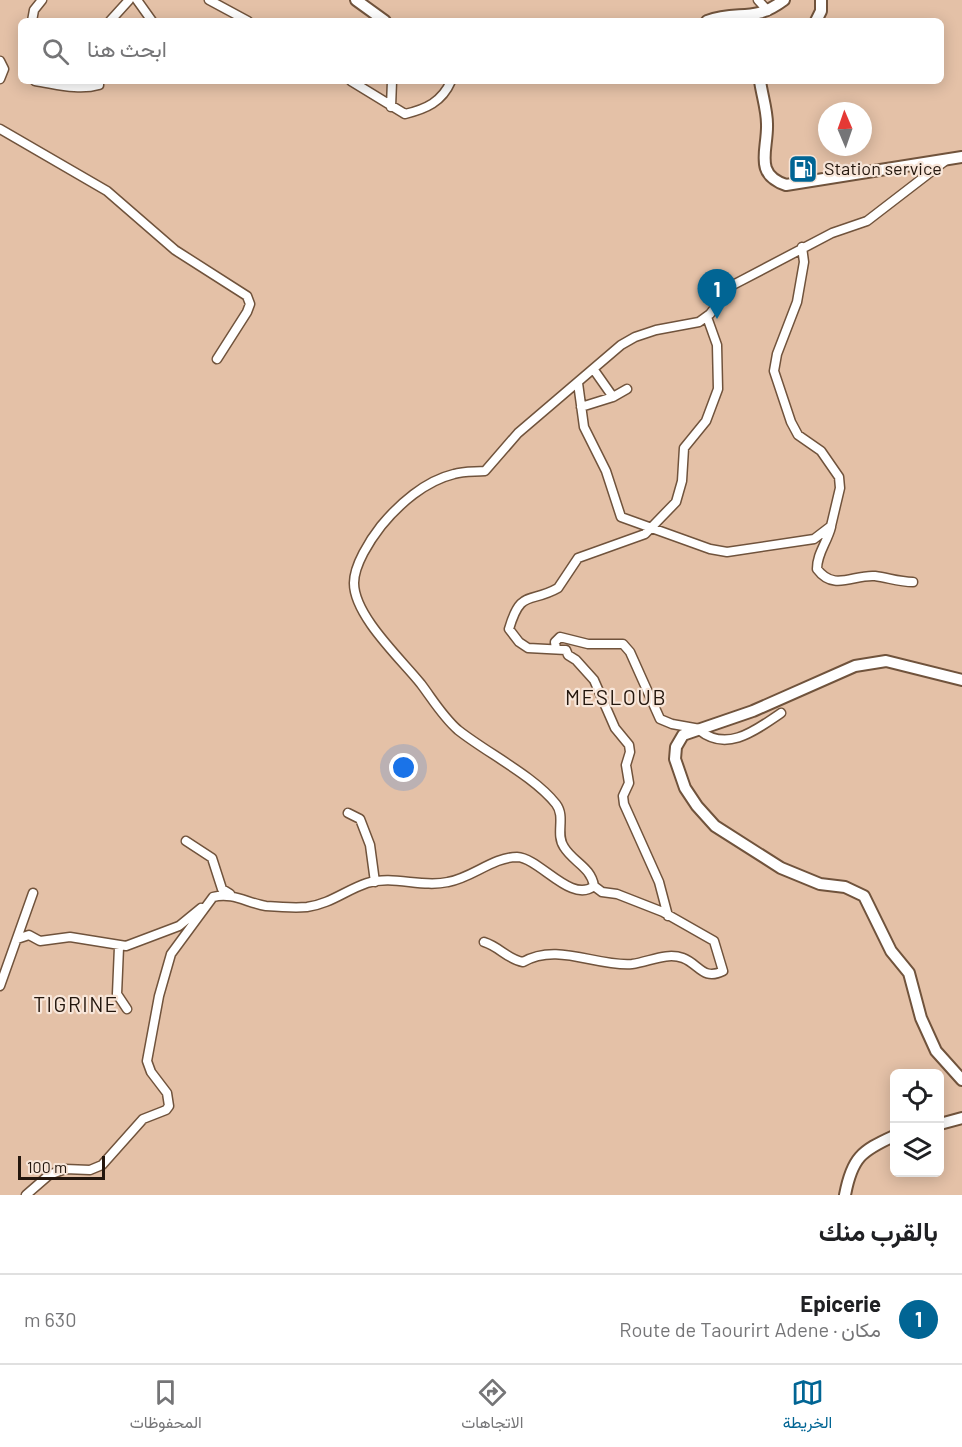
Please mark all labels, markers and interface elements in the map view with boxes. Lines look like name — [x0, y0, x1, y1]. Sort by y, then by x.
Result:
search box — [18, 18, 944, 84]
icon: search — [39, 35, 72, 68]
text: ابحث هنا — [87, 35, 167, 61]
north arrow — [818, 102, 872, 156]
fuel station icon: Station service — [787, 153, 819, 185]
place label: Station service — [824, 157, 942, 179]
pin: 1 — [698, 270, 736, 319]
district label: MESLOUB — [565, 684, 667, 709]
your location — [389, 753, 418, 782]
district label: TIGRINE — [33, 991, 119, 1016]
map controls — [890, 1069, 944, 1177]
button: locate — [890, 1069, 944, 1123]
button: layers — [890, 1123, 944, 1177]
scale bar — [18, 1153, 105, 1180]
text: 100 m — [27, 1157, 67, 1176]
text: بالقرب منك — [819, 1215, 938, 1246]
text: Epicerie — [800, 1290, 881, 1316]
text: 630 m — [24, 1307, 76, 1331]
text: 1 — [915, 1307, 922, 1331]
text: مكان · Route de Taourirt Adene — [619, 1317, 881, 1341]
tab: المحفوظات — [130, 1376, 202, 1437]
tab: الاتجاهات — [461, 1376, 523, 1437]
tab: الخريطة — [783, 1376, 832, 1437]

